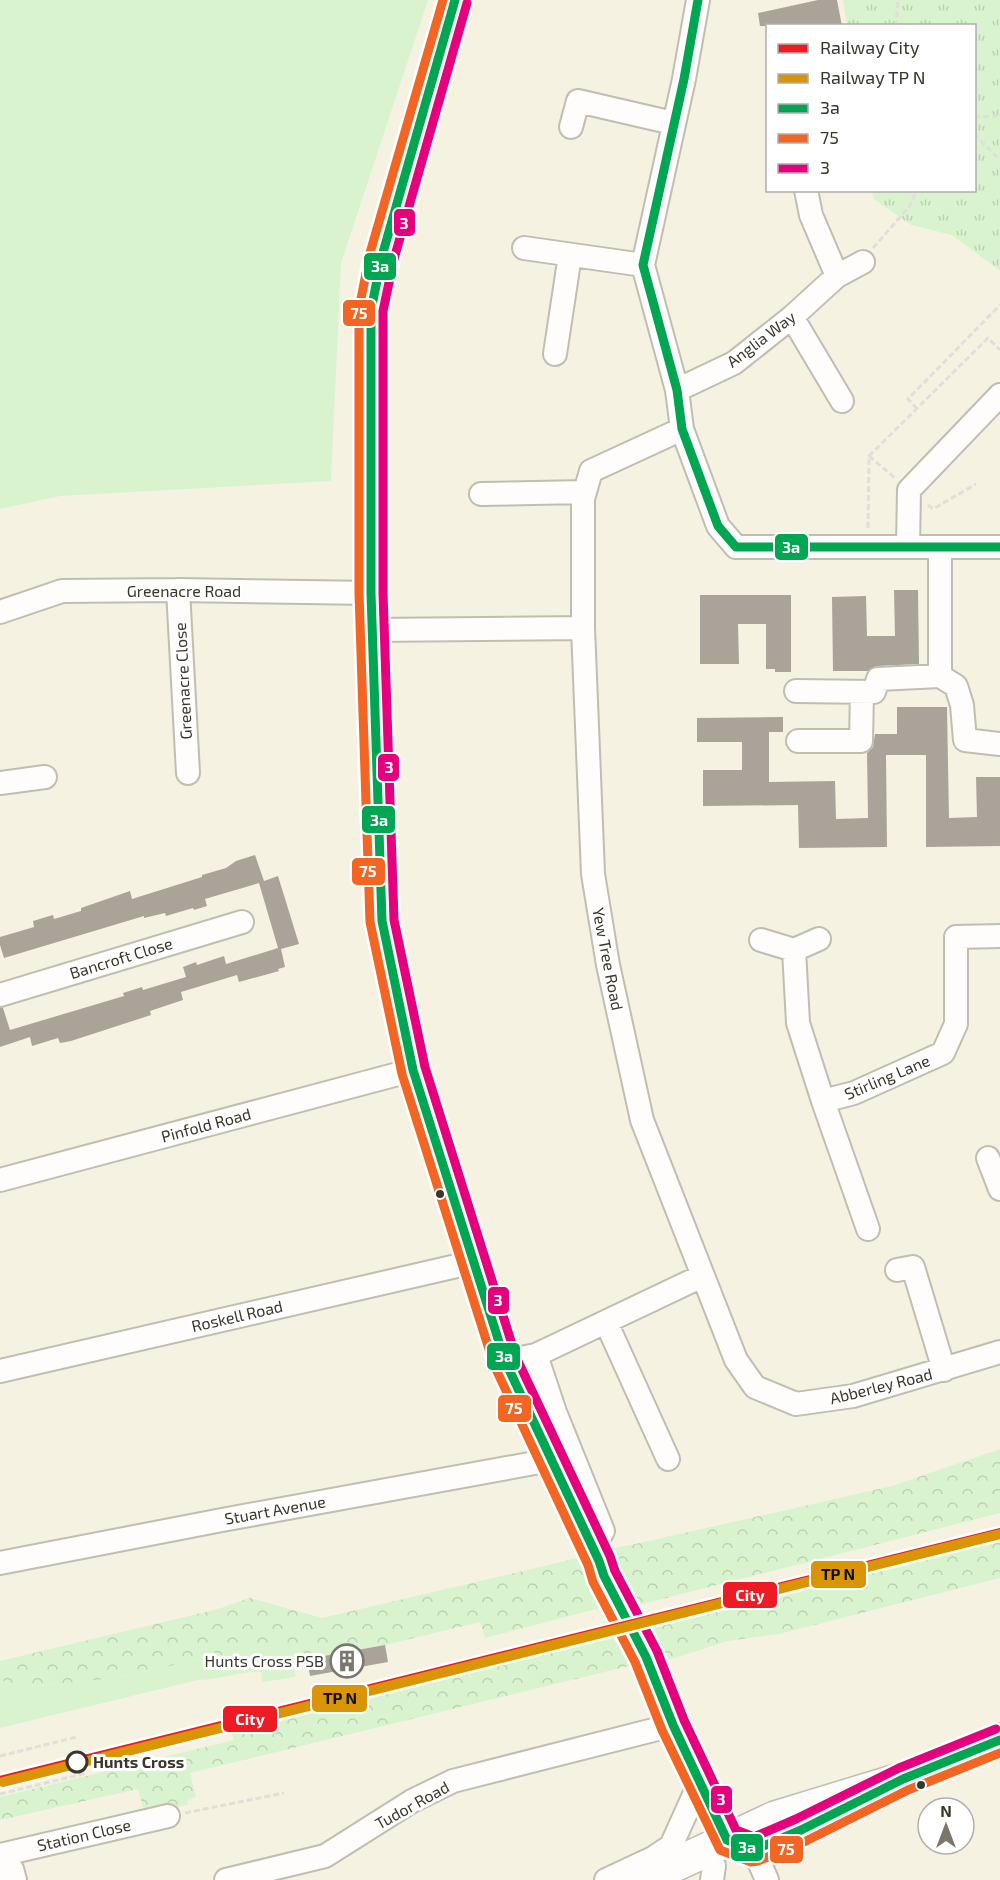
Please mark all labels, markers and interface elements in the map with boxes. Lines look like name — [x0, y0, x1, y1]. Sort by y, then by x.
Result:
legend — [766, 24, 976, 192]
text: Railway City — [820, 36, 920, 58]
text: Railway TP N — [820, 66, 925, 88]
text: 3a — [820, 96, 840, 118]
text: 75 — [820, 126, 839, 148]
text: 3 — [820, 156, 830, 178]
line badge: 3 — [393, 208, 416, 237]
text: 3 — [399, 213, 409, 232]
line badge: 3a — [363, 252, 397, 281]
text: 3a — [371, 256, 389, 275]
line badge: 75 — [342, 299, 376, 327]
text: 75 — [350, 303, 368, 322]
street label: Anglia Way — [723, 306, 799, 371]
line badge: 3a — [774, 533, 809, 561]
text: 3a — [782, 537, 800, 556]
street label: Greenacre Road — [127, 581, 241, 600]
street label: Greenacre Close — [170, 622, 195, 740]
line badge: 3 — [377, 753, 400, 782]
text: 3 — [384, 757, 394, 776]
line badge: 3a — [361, 805, 396, 834]
text: 3a — [370, 810, 388, 829]
line badge: 75 — [351, 857, 386, 886]
text: 75 — [359, 861, 377, 880]
street label: Yew Tree Road — [589, 906, 628, 1012]
street label: Bancroft Close — [67, 933, 175, 982]
street label: Stirling Lane — [841, 1050, 932, 1103]
street label: Pinfold Road — [159, 1103, 253, 1146]
unlabelled marker — [434, 1188, 446, 1200]
line badge: 3 — [487, 1286, 510, 1315]
text: 3 — [493, 1290, 503, 1309]
street label: Roskell Road — [189, 1296, 284, 1335]
line badge: 3a — [486, 1342, 521, 1371]
text: 3a — [495, 1346, 513, 1365]
street label: Abberley Road — [828, 1364, 934, 1407]
line badge: 75 — [497, 1394, 532, 1423]
text: 75 — [505, 1398, 523, 1417]
street label: Stuart Avenue — [223, 1491, 327, 1528]
line badge: TP N — [810, 1560, 867, 1589]
text: TP N — [821, 1564, 855, 1583]
line badge: City — [722, 1581, 778, 1609]
text: City — [735, 1585, 765, 1605]
building icon: Hunts Cross PSB — [329, 1643, 365, 1679]
place label: Hunts Cross PSB — [205, 1651, 324, 1670]
line badge: TP N — [311, 1684, 368, 1713]
text: TP N — [323, 1688, 357, 1707]
line badge: City — [222, 1705, 278, 1733]
text: City — [235, 1709, 265, 1729]
marker: Hunts Cross — [66, 1751, 88, 1773]
place label: Hunts Cross — [93, 1752, 184, 1771]
street label: Tudor Road — [371, 1776, 452, 1833]
unlabelled marker — [915, 1779, 927, 1791]
line badge: 3 — [710, 1785, 733, 1814]
text: 3 — [716, 1789, 726, 1808]
north arrow — [916, 1796, 976, 1856]
text: N — [940, 1801, 952, 1820]
street label: Station Close — [35, 1815, 133, 1855]
line badge: 3a — [730, 1833, 764, 1862]
line badge: 75 — [769, 1835, 804, 1864]
text: 3a — [738, 1837, 756, 1856]
text: 75 — [777, 1839, 795, 1858]

